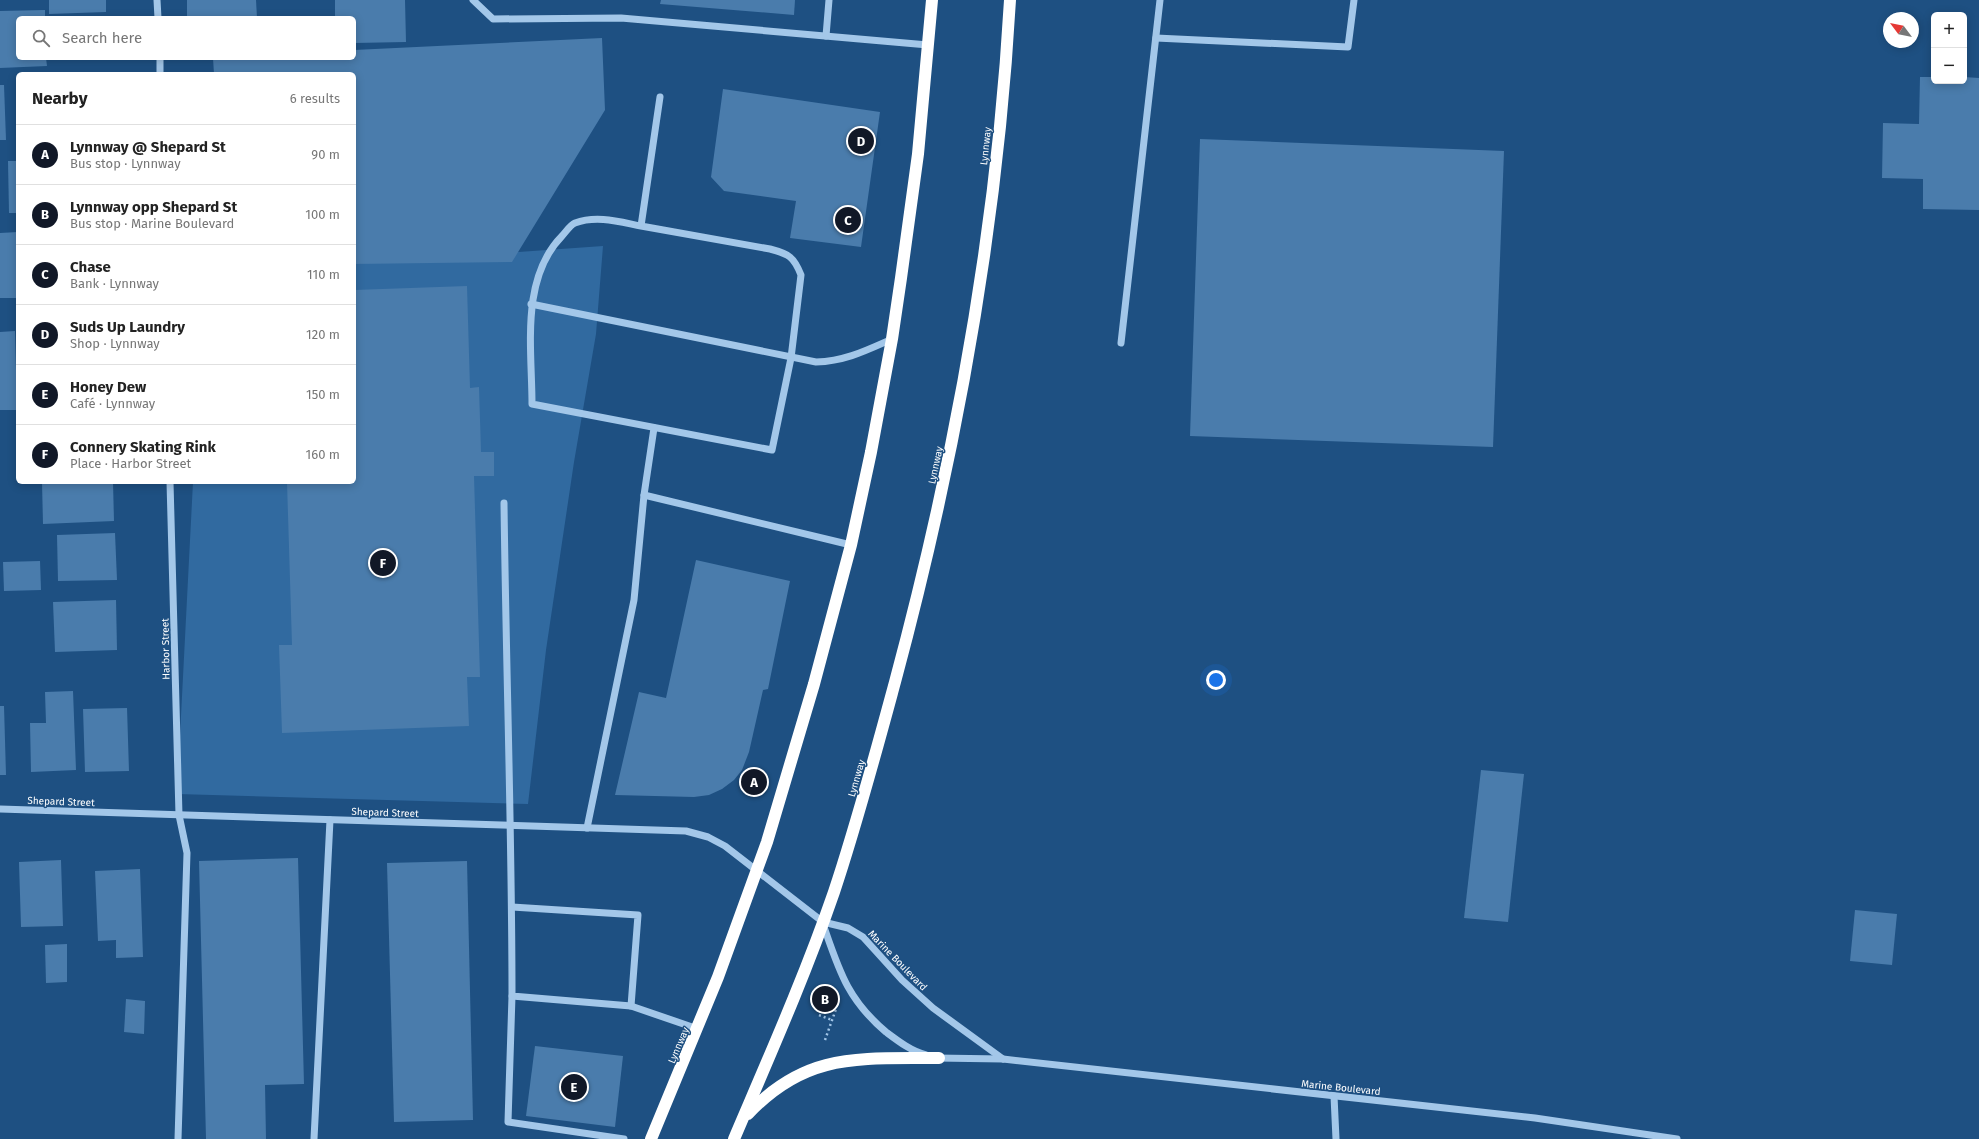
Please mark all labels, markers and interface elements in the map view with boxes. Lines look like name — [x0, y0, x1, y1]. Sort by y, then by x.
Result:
north arrow — [1883, 12, 1919, 48]
map controls — [1931, 12, 1967, 84]
button: + — [1931, 12, 1967, 48]
search box — [16, 16, 356, 60]
icon: search — [30, 27, 52, 49]
text: Search here — [62, 29, 142, 47]
button: − — [1931, 48, 1967, 84]
text: Nearby — [32, 88, 87, 109]
text: 6 results — [290, 91, 340, 106]
pin: D — [848, 126, 874, 156]
street label: Lynnway — [978, 126, 994, 166]
text: Lynnway @ Shepard St — [70, 138, 226, 156]
text: A — [41, 147, 49, 162]
text: 90 m — [311, 147, 340, 162]
text: Bus stop · Lynnway — [70, 156, 181, 171]
text: Lynnway opp Shepard St — [70, 198, 237, 216]
pin: C — [835, 205, 861, 235]
text: B — [41, 207, 49, 222]
text: 100 m — [305, 207, 340, 222]
text: Bus stop · Marine Boulevard — [70, 216, 234, 231]
text: Chase — [70, 258, 111, 276]
text: C — [41, 267, 49, 282]
text: 110 m — [307, 267, 340, 282]
text: Bank · Lynnway — [70, 276, 159, 291]
text: Suds Up Laundry — [70, 318, 185, 336]
text: D — [41, 327, 49, 342]
text: 120 m — [306, 327, 340, 342]
text: Shop · Lynnway — [70, 336, 160, 351]
text: Honey Dew — [70, 378, 146, 396]
text: E — [42, 387, 48, 402]
text: 150 m — [306, 387, 340, 402]
text: Café · Lynnway — [70, 396, 155, 411]
text: Connery Skating Rink — [70, 438, 216, 456]
street label: Lynnway — [926, 445, 946, 485]
text: F — [42, 447, 48, 462]
text: 160 m — [306, 447, 340, 462]
text: Place · Harbor Street — [70, 456, 191, 471]
pin: F — [370, 548, 396, 578]
street label: Harbor Street — [159, 618, 173, 680]
your location — [1206, 670, 1226, 690]
street label: Lynnway — [846, 758, 868, 798]
pin: A — [741, 767, 767, 797]
street label: Shepard Street — [27, 795, 95, 809]
street label: Shepard Street — [351, 806, 419, 820]
street label: Marine Boulevard — [865, 928, 929, 994]
pin: B — [812, 984, 838, 1014]
street label: Lynnway — [666, 1025, 692, 1065]
pin: E — [561, 1072, 587, 1102]
street label: Marine Boulevard — [1301, 1078, 1381, 1098]

